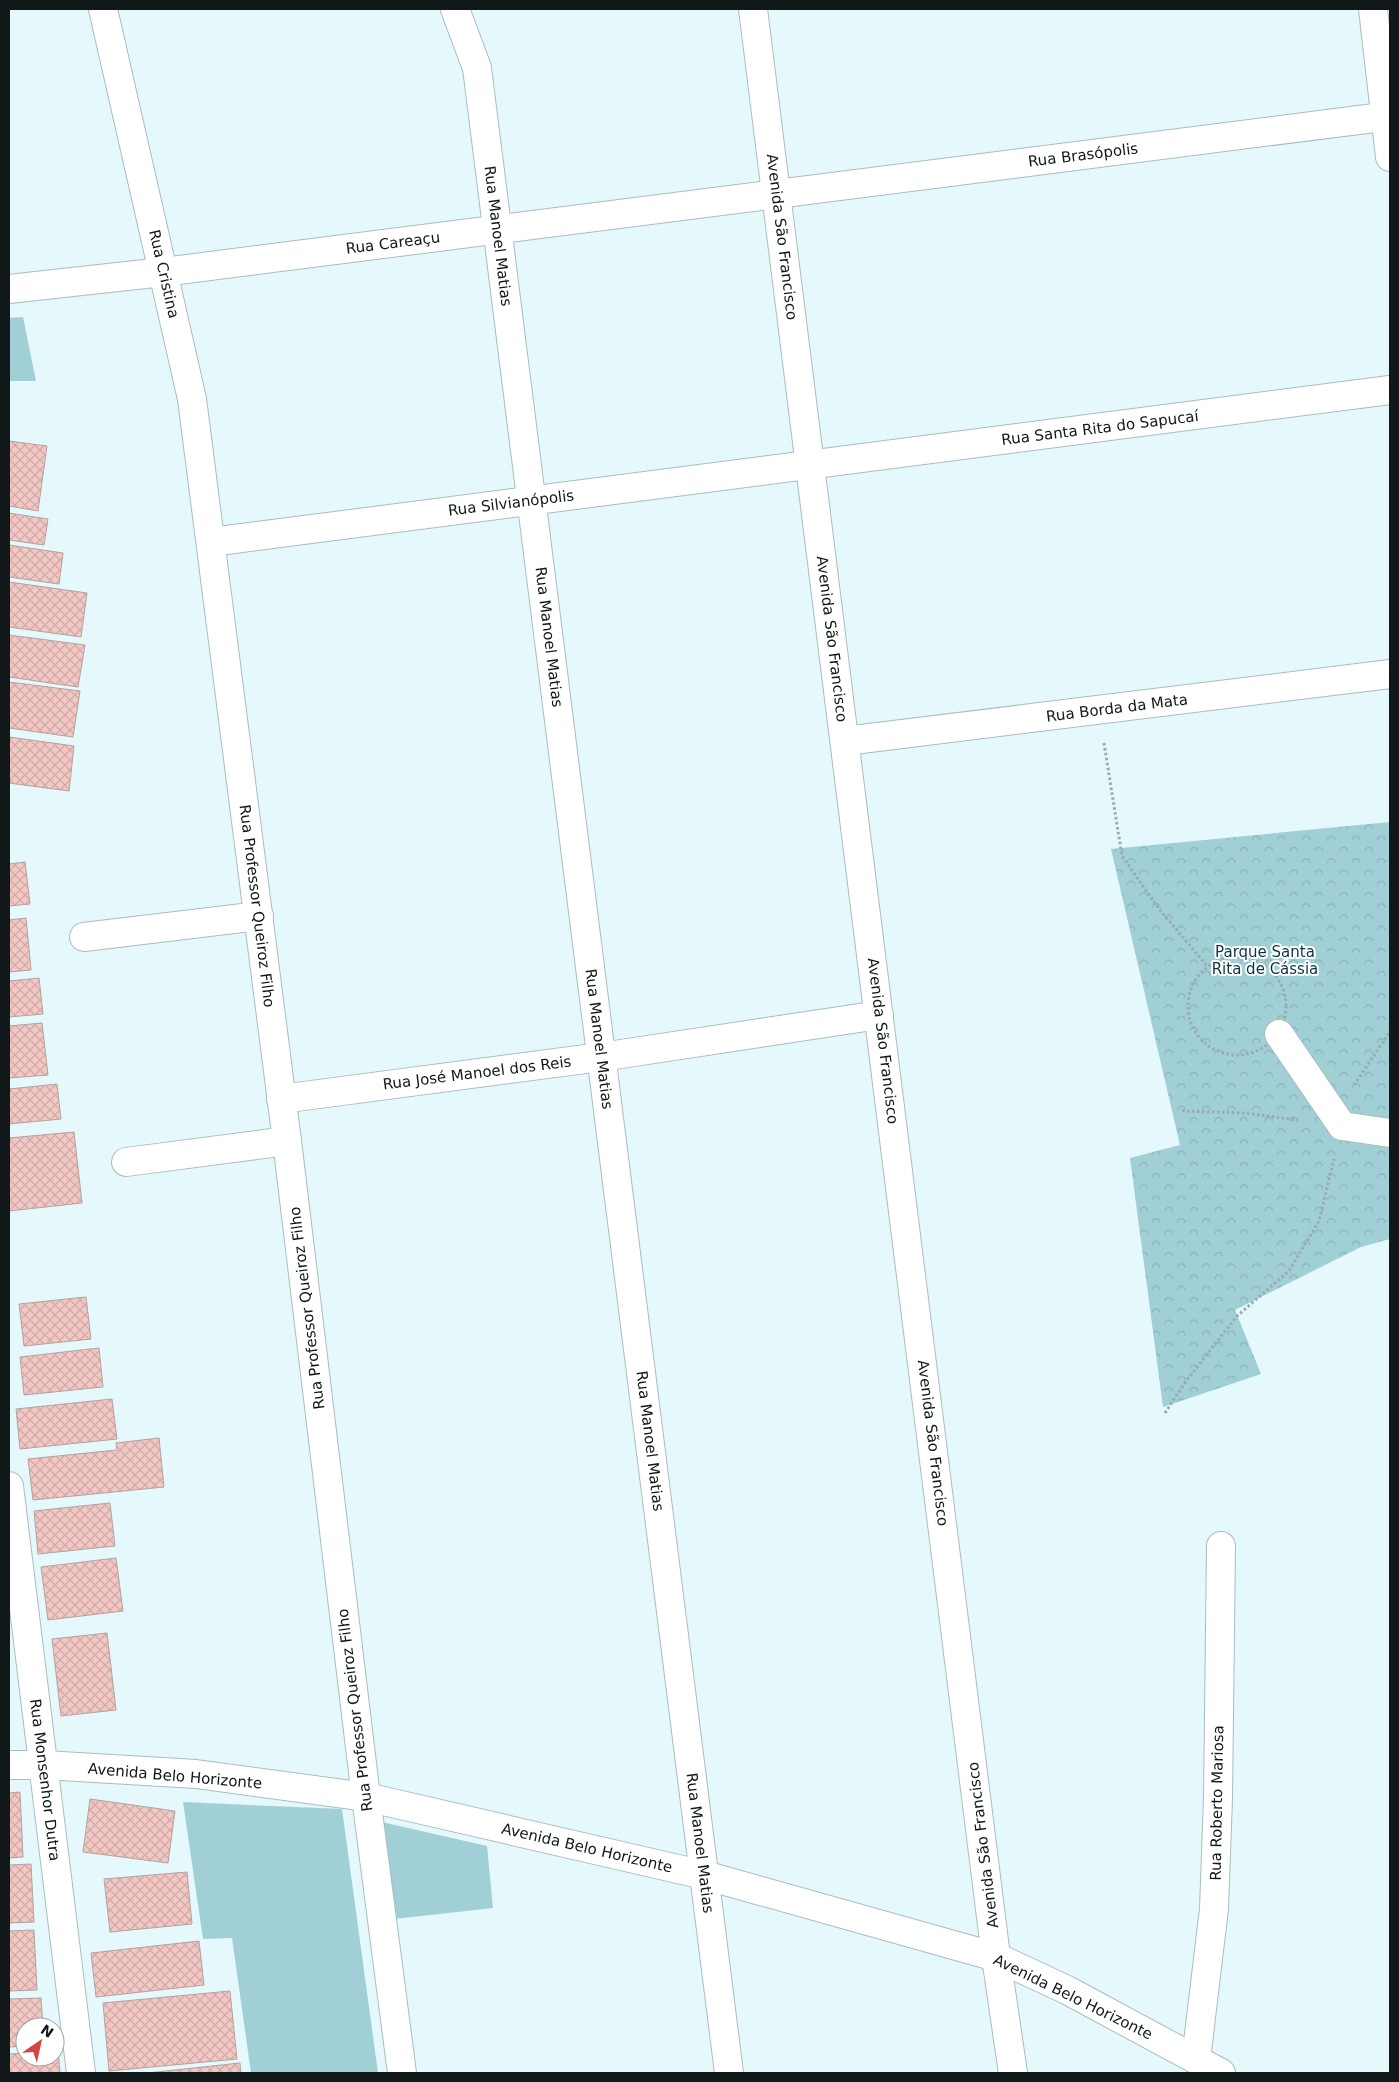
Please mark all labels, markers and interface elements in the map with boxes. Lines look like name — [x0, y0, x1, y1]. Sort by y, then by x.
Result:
street label: Rua Brasópolis — [1027, 139, 1139, 171]
street label: Avenida São Francisco — [763, 153, 801, 321]
street label: Rua Manoel Matias — [480, 165, 516, 307]
street label: Rua Cristina — [145, 228, 183, 320]
street label: Rua Careaçu — [345, 228, 441, 258]
street label: Rua Santa Rita do Sapucaí — [1000, 407, 1200, 449]
street label: Rua Silvianópolis — [447, 486, 575, 520]
street label: Avenida São Francisco — [813, 555, 851, 723]
street label: Rua Manoel Matias — [531, 566, 567, 708]
street label: Rua Borda da Mata — [1045, 690, 1189, 726]
street label: Rua Professor Queiroz Filho — [236, 804, 278, 1008]
park label: Parque Santa Rita de Cássia — [1212, 943, 1318, 978]
street label: Avenida São Francisco — [864, 957, 902, 1125]
street label: Rua Manoel Matias — [581, 968, 617, 1110]
street label: Rua José Manoel dos Reis — [382, 1052, 572, 1094]
street label: Rua Professor Queiroz Filho — [286, 1206, 328, 1410]
street label: Avenida São Francisco — [914, 1359, 952, 1527]
street label: Rua Manoel Matias — [632, 1370, 668, 1512]
street label: Rua Professor Queiroz Filho — [334, 1608, 376, 1812]
street label: Rua Monsenhor Dutra — [26, 1698, 64, 1862]
street label: Rua Roberto Mariosa — [1207, 1725, 1227, 1881]
street label: Avenida Belo Horizonte — [87, 1759, 263, 1793]
street label: Avenida São Francisco — [964, 1761, 1002, 1929]
street label: Rua Manoel Matias — [682, 1772, 718, 1914]
street label: Avenida Belo Horizonte — [500, 1820, 674, 1876]
street label: Avenida Belo Horizonte — [991, 1951, 1155, 2043]
north arrow — [15, 2017, 65, 2067]
text: N — [38, 2021, 57, 2041]

